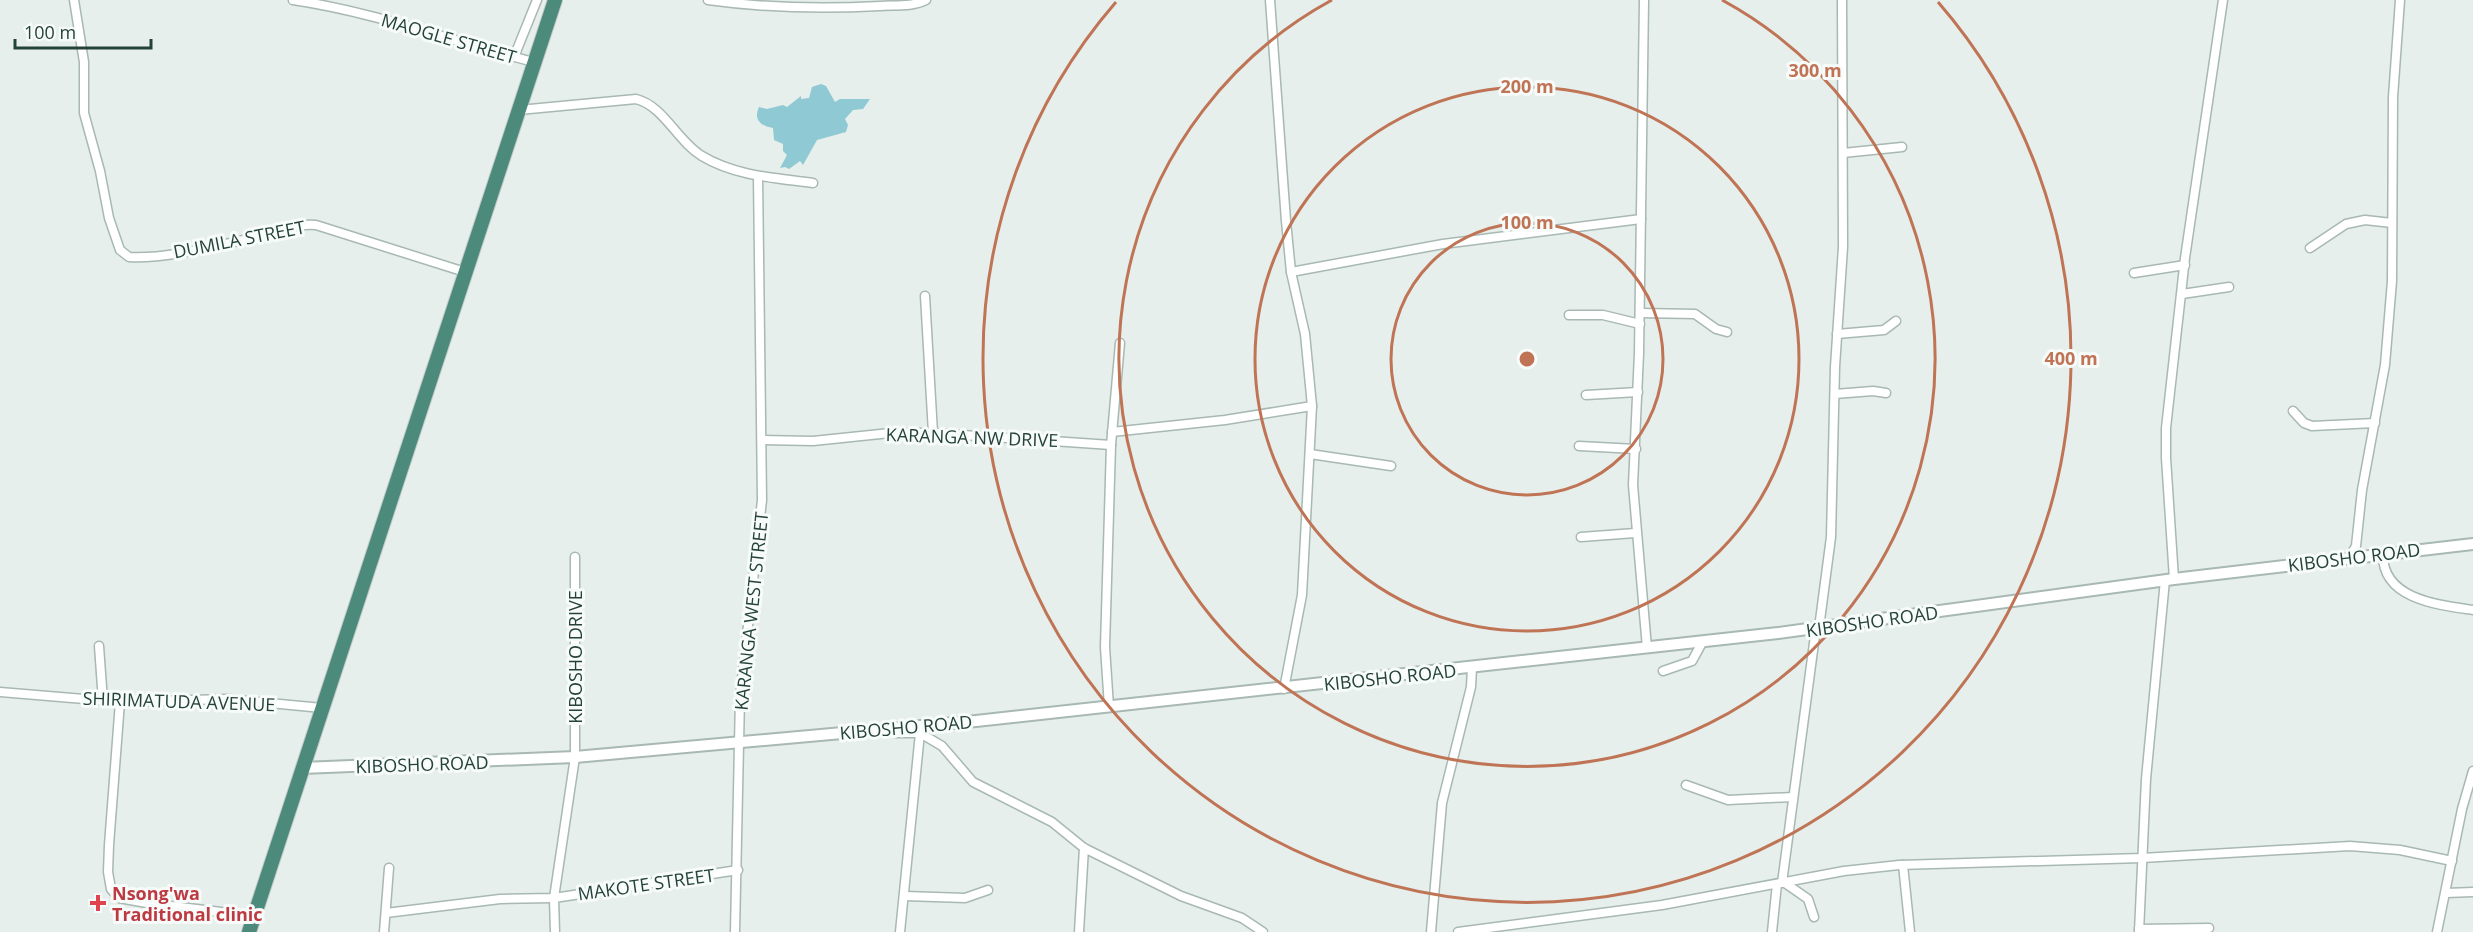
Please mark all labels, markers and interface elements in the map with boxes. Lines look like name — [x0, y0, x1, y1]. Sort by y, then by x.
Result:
street label: MAOGLE STREET — [379, 7, 519, 69]
scale bar — [15, 12, 152, 50]
text: 100 m — [24, 20, 76, 44]
text: 300 m — [1788, 58, 1842, 82]
text: 200 m — [1500, 74, 1554, 98]
text: 100 m — [1500, 210, 1554, 234]
street label: DUMILA STREET — [171, 214, 307, 264]
text: 400 m — [2044, 346, 2098, 370]
centre of rings — [1517, 349, 1537, 369]
street label: KARANGA NW DRIVE — [885, 422, 1059, 452]
street label: KARANGA WEST STREET — [729, 510, 773, 711]
street label: KIBOSHO ROAD — [2287, 537, 2421, 577]
street label: KIBOSHO DRIVE — [563, 590, 587, 724]
street label: KIBOSHO ROAD — [1804, 600, 1940, 642]
street label: KIBOSHO ROAD — [1323, 658, 1457, 696]
street label: SHIRIMATUDA AVENUE — [82, 686, 276, 716]
street label: KIBOSHO ROAD — [839, 709, 973, 745]
street label: KIBOSHO ROAD — [355, 750, 489, 778]
street label: MAKOTE STREET — [576, 863, 716, 905]
place label: Nsong'wa Traditional clinic — [112, 881, 263, 926]
marker: Nsong'wa Traditional clinic — [89, 894, 107, 912]

